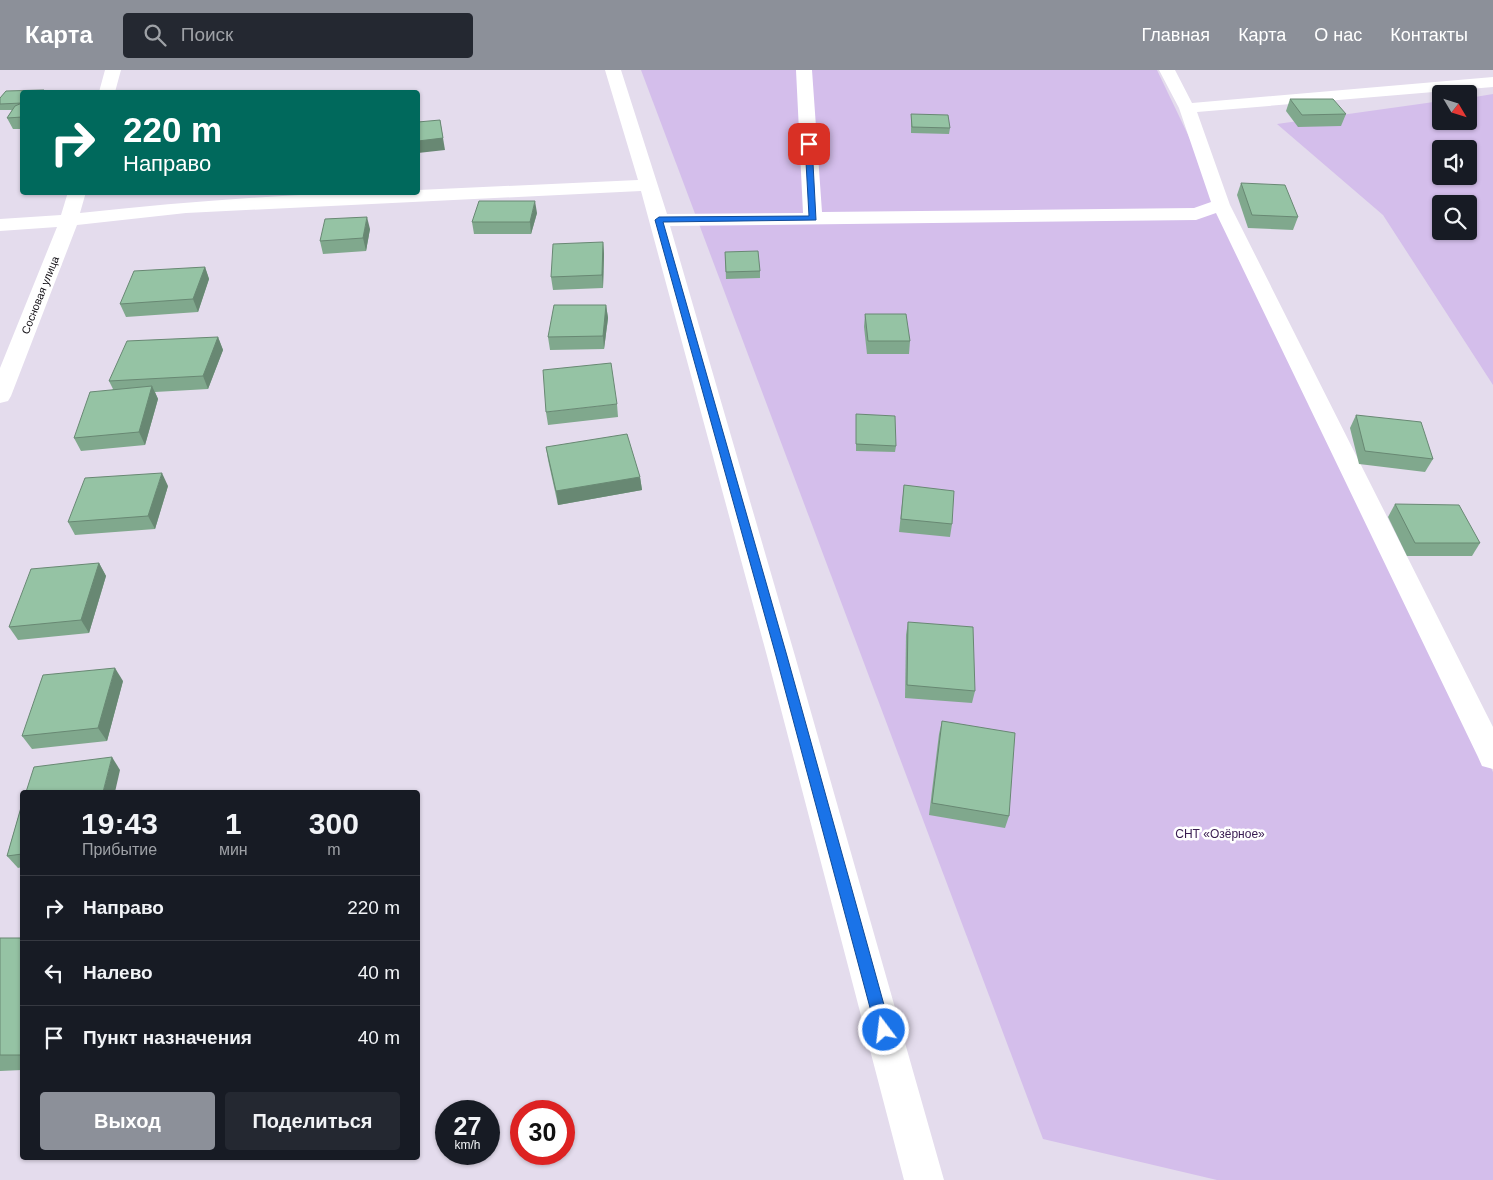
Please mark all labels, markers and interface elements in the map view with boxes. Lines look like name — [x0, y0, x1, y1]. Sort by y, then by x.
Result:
search box — [123, 13, 473, 58]
text: Карта — [25, 21, 93, 48]
icon: search — [141, 21, 169, 49]
text: Поиск — [181, 24, 233, 45]
text: Главная — [1142, 25, 1210, 45]
text: Карта — [1238, 25, 1286, 45]
text: О нас — [1314, 25, 1362, 45]
text: Контакты — [1390, 25, 1468, 45]
north arrow — [1432, 85, 1478, 130]
map controls — [1432, 85, 1477, 240]
icon: right — [40, 110, 105, 175]
text: 220 m — [123, 110, 222, 149]
pin — [788, 123, 830, 165]
icon: arrive — [795, 130, 823, 158]
button: sound — [1432, 140, 1477, 185]
text: Направо — [123, 151, 211, 176]
button: search — [1432, 195, 1477, 240]
street label: Сосновая улица — [19, 254, 61, 336]
text: 19:43 — [81, 807, 158, 840]
text: 1 — [225, 807, 242, 840]
text: 300 — [309, 807, 359, 840]
park label: СНТ «Озёрное» — [1175, 827, 1265, 841]
text: Прибытие — [82, 841, 157, 858]
text: мин — [219, 841, 248, 858]
text: m — [327, 841, 340, 858]
icon: right — [40, 894, 68, 922]
text: Направо — [83, 897, 164, 918]
text: 220 m — [347, 897, 400, 918]
icon: left — [40, 959, 68, 987]
text: Налево — [83, 962, 153, 983]
text: 40 m — [358, 962, 400, 983]
position arrow — [857, 1003, 909, 1055]
icon: arrive — [40, 1024, 68, 1052]
text: Пункт назначения — [83, 1027, 252, 1048]
text: 40 m — [358, 1027, 400, 1048]
button: Выход — [40, 1092, 215, 1150]
button: Поделиться — [225, 1092, 400, 1150]
speed limit sign: 30 — [510, 1100, 575, 1165]
text: 27 — [454, 1112, 481, 1140]
text: km/h — [454, 1138, 481, 1152]

